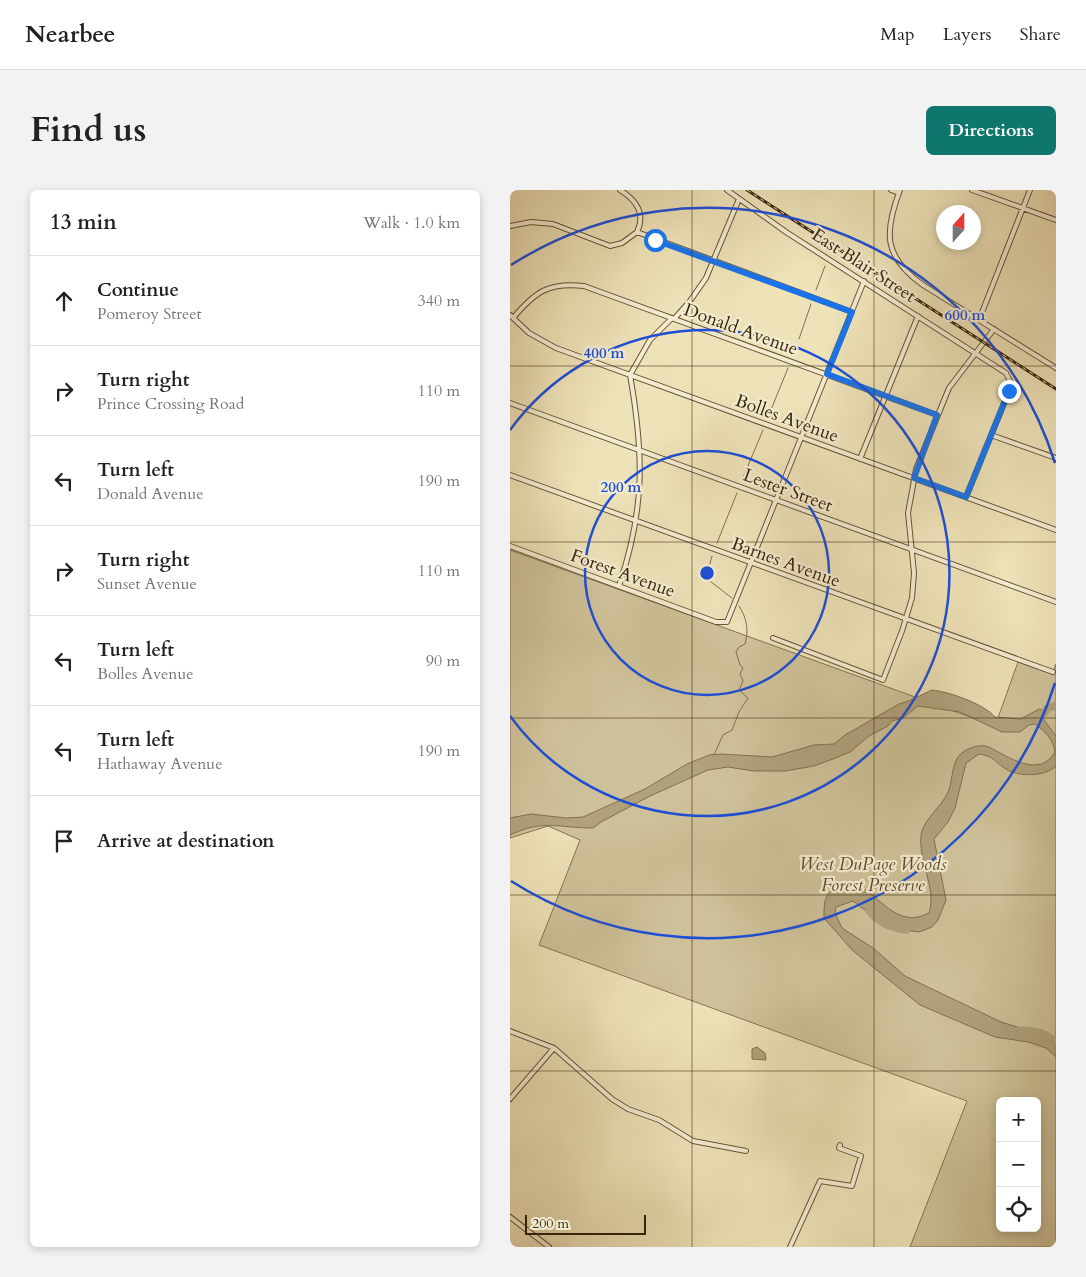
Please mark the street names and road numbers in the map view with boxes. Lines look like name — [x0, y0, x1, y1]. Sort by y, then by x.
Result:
street label: East Blair Street — [807, 222, 921, 309]
street label: Donald Avenue — [680, 297, 801, 362]
street label: Bolles Avenue — [732, 388, 842, 449]
street label: Lester Street — [740, 463, 836, 518]
street label: Barnes Avenue — [728, 531, 844, 594]
street label: Forest Avenue — [567, 543, 679, 604]

